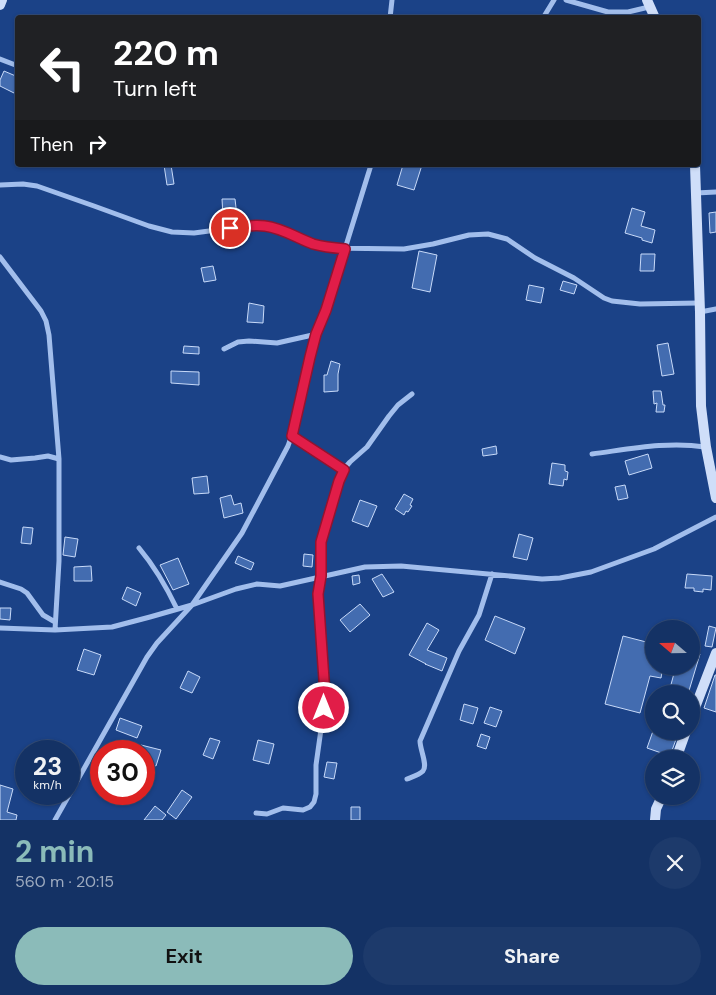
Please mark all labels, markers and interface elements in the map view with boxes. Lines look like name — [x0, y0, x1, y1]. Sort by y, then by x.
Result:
text: 220 m — [113, 30, 219, 76]
icon: left — [30, 35, 95, 100]
text: Turn left — [113, 74, 197, 103]
icon: right — [83, 130, 111, 158]
text: Then — [30, 132, 73, 157]
pin — [209, 207, 251, 249]
icon: arrive — [216, 214, 244, 242]
north arrow — [645, 620, 700, 675]
map controls — [645, 620, 700, 805]
position arrow — [297, 681, 349, 733]
button: search — [645, 685, 700, 740]
speed limit sign: 30 — [90, 740, 155, 805]
text: 23 — [33, 750, 62, 783]
button: layers — [645, 750, 700, 805]
text: km/h — [33, 777, 62, 793]
text: 2 min — [15, 832, 94, 871]
button: close — [649, 837, 701, 889]
text: 560 m · 20:15 — [15, 871, 114, 892]
button: Exit — [15, 927, 353, 985]
button: Share — [363, 927, 701, 985]

